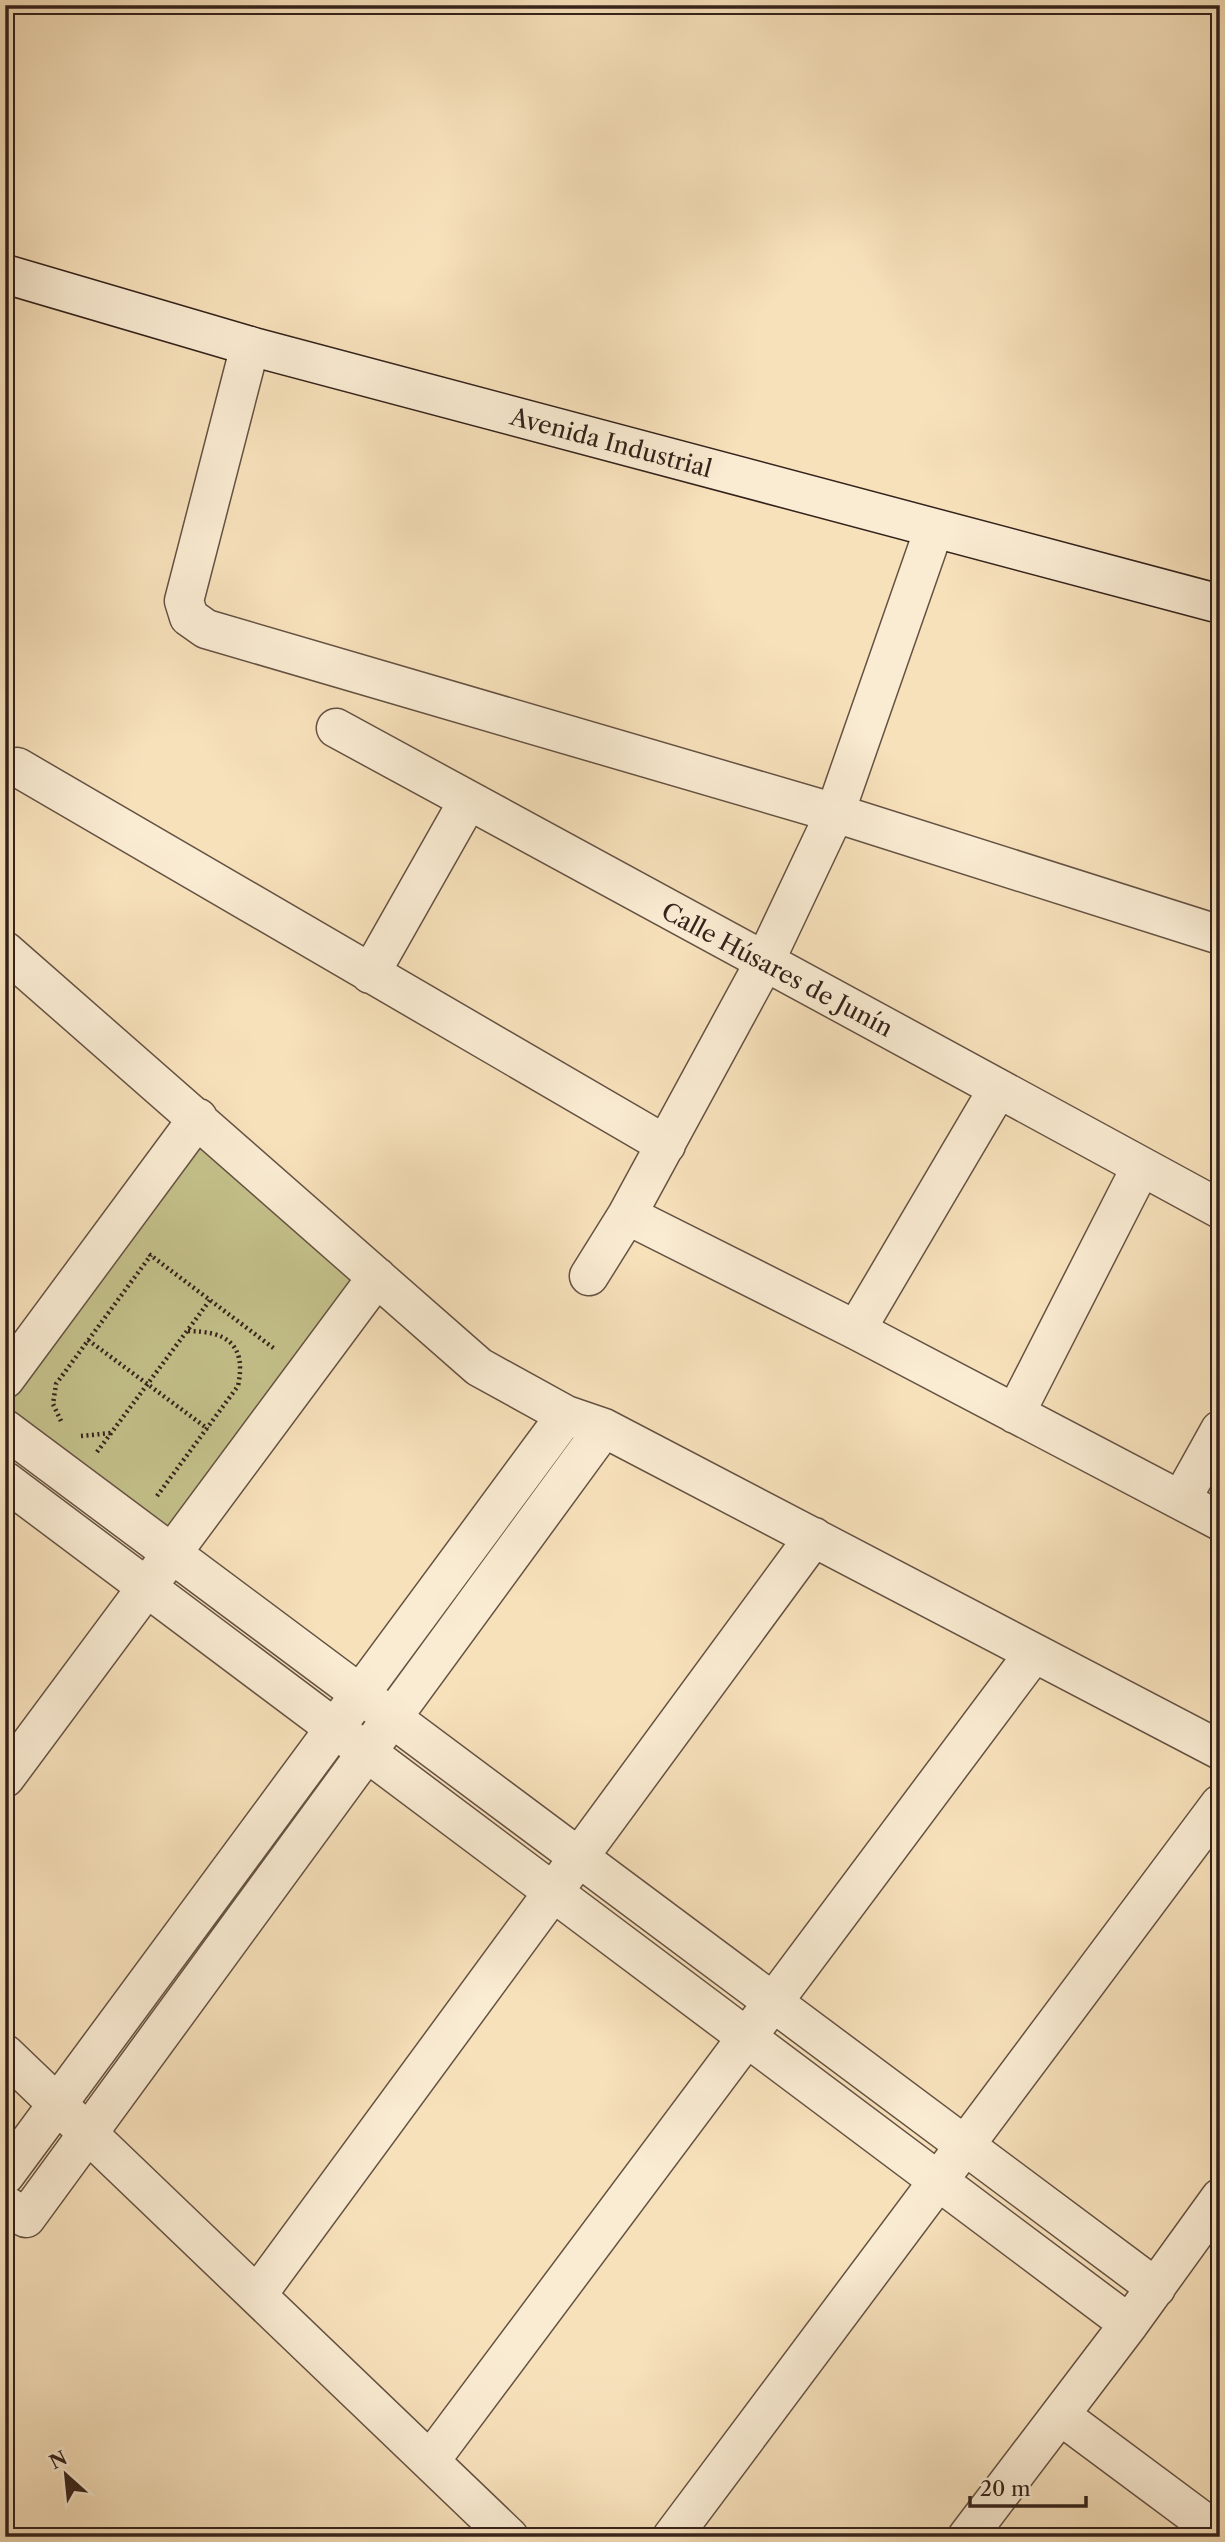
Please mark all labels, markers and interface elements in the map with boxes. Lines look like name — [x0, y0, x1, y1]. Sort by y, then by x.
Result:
street label: Avenida Industrial — [506, 401, 715, 483]
street label: Calle Húsares de Junín — [657, 896, 898, 1043]
north arrow — [32, 2440, 102, 2510]
text: N — [46, 2446, 71, 2474]
scale bar — [970, 2465, 1085, 2509]
text: 20 m — [980, 2476, 1031, 2501]

